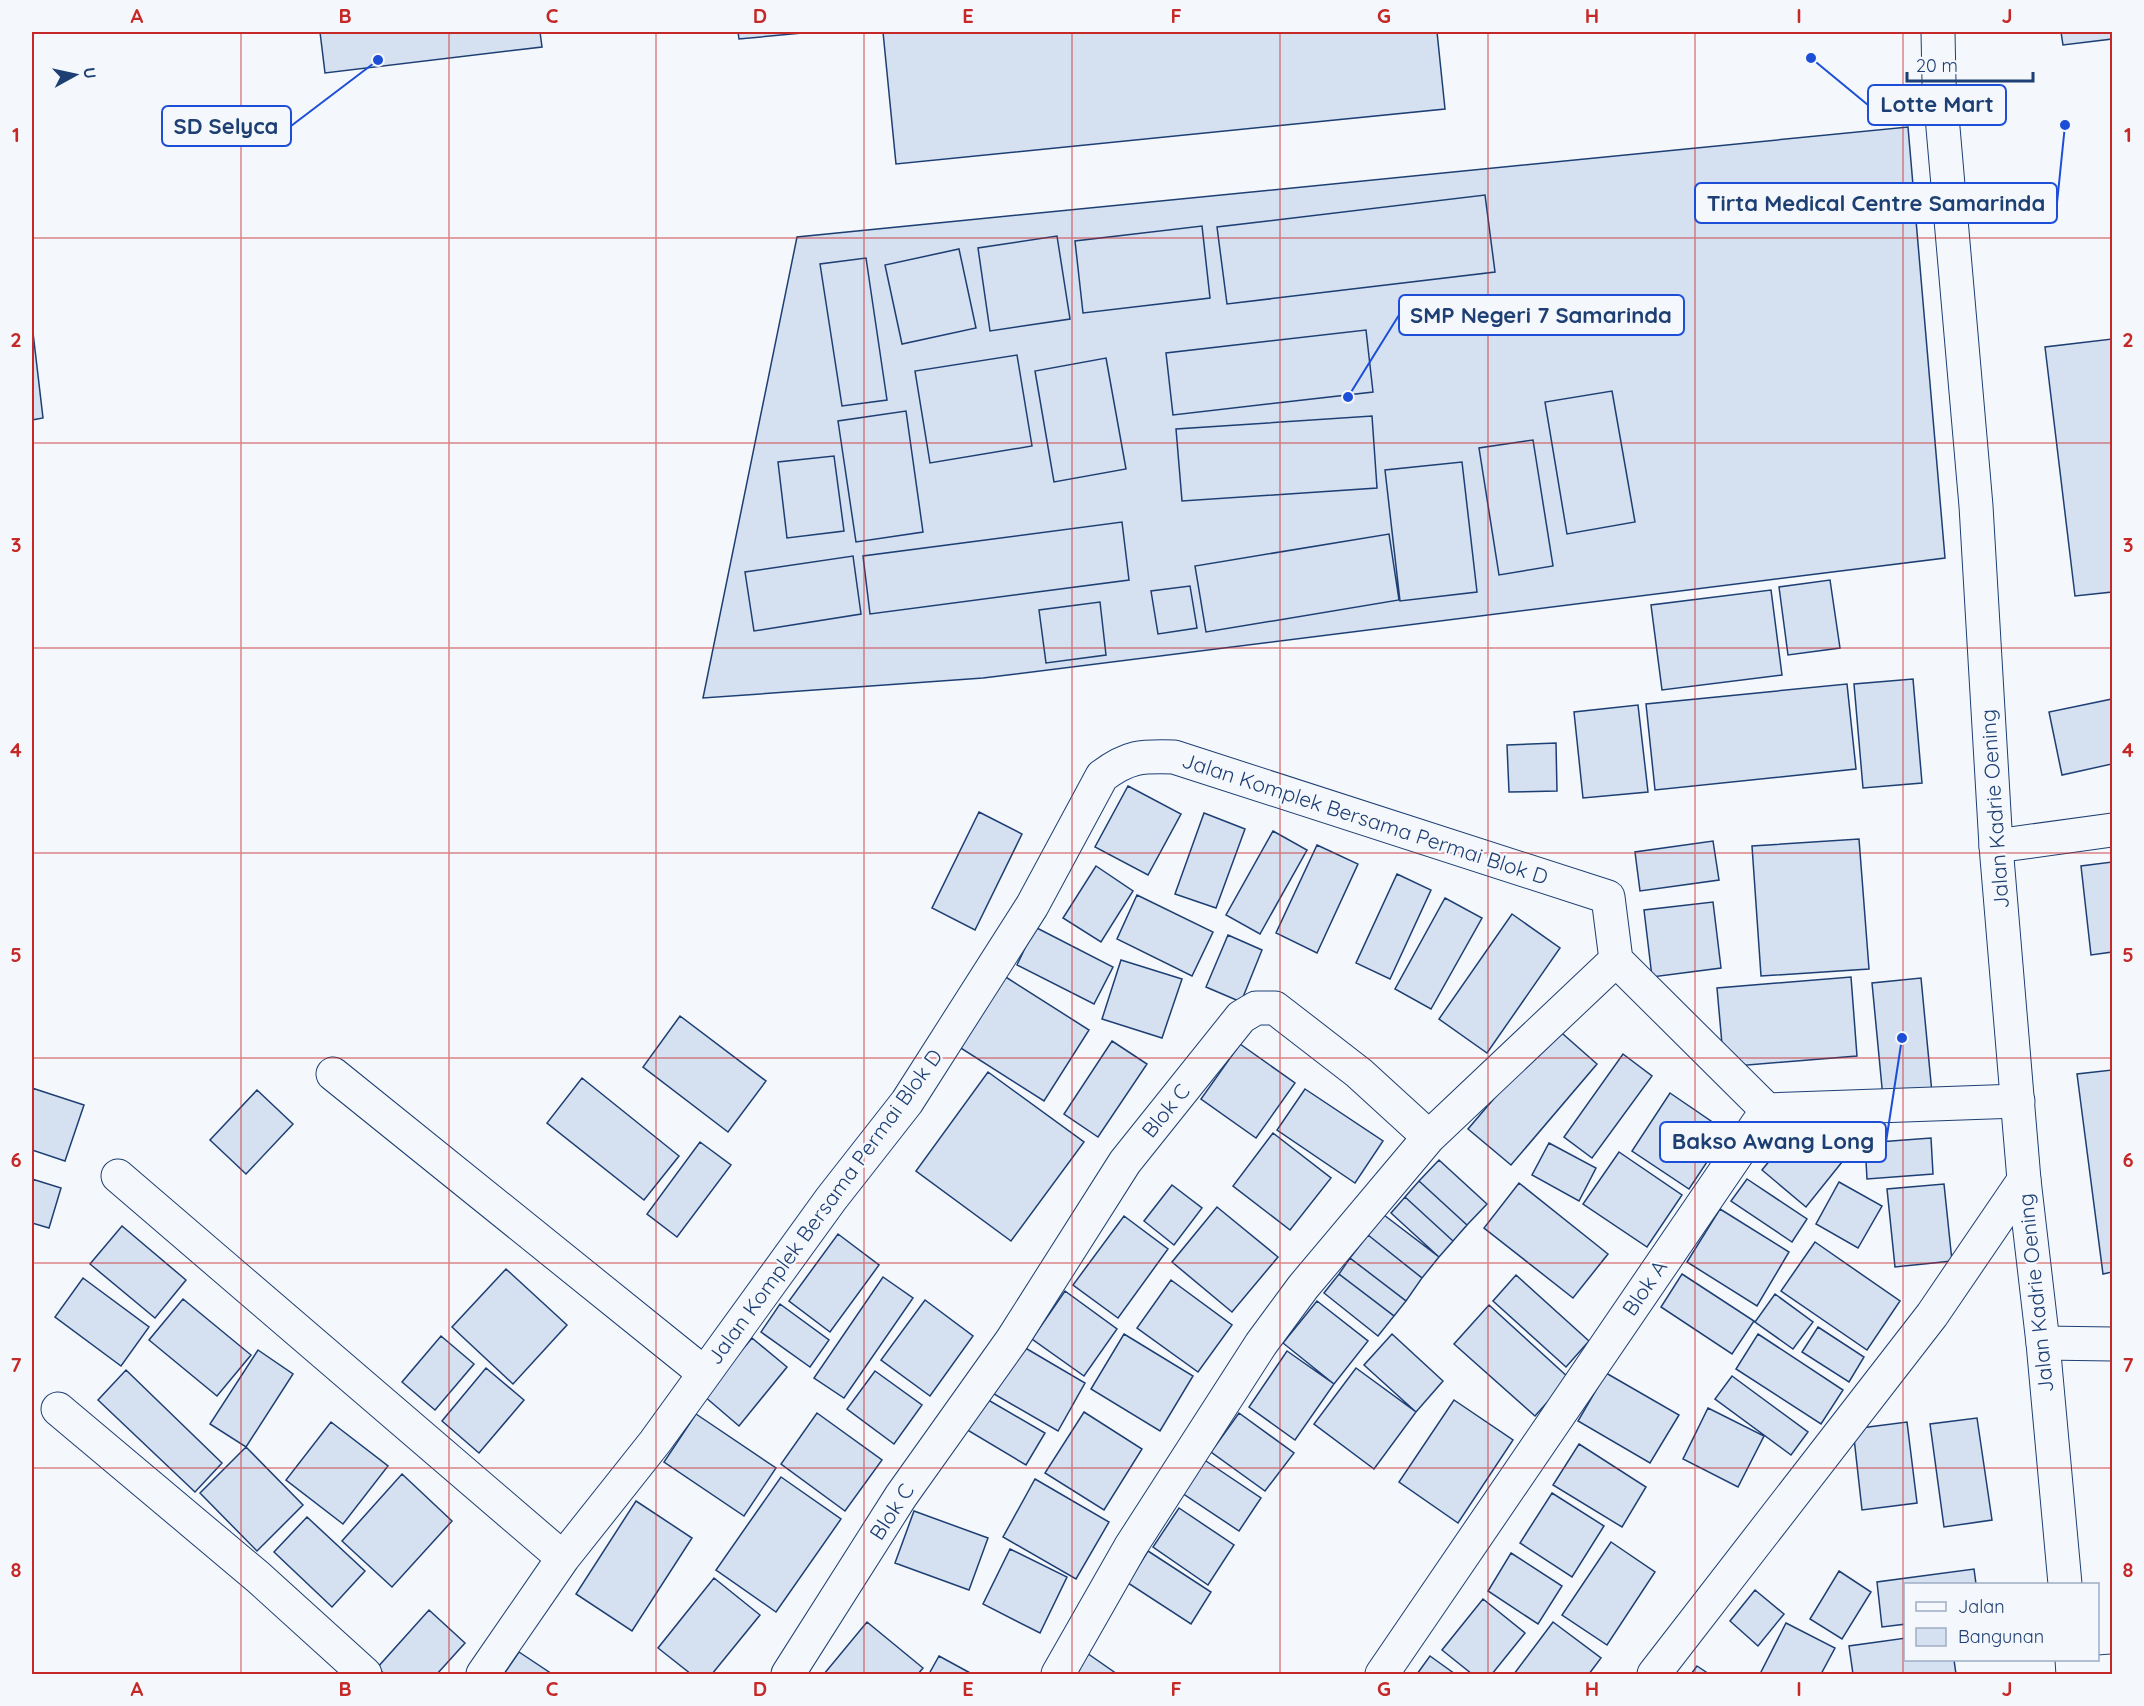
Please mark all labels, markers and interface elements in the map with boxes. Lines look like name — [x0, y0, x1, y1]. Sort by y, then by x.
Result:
text: A — [131, 3, 144, 28]
text: B — [338, 3, 352, 28]
text: C — [546, 3, 559, 28]
text: D — [753, 3, 767, 28]
text: E — [962, 3, 974, 28]
text: F — [1170, 3, 1182, 28]
text: G — [1377, 3, 1391, 28]
text: H — [1585, 3, 1599, 28]
text: I — [1796, 3, 1802, 28]
text: J — [2001, 3, 2013, 28]
north arrow — [45, 45, 105, 105]
scale bar — [1907, 45, 2033, 83]
text: 20 m — [1916, 54, 1958, 77]
text: U — [79, 66, 101, 80]
callout: Lotte Mart — [1868, 85, 2006, 125]
text: Lotte Mart — [1880, 90, 1994, 118]
callout: SD Selyca — [162, 106, 291, 146]
text: SD Selyca — [174, 112, 278, 140]
text: 1 — [12, 122, 20, 147]
text: 1 — [2124, 122, 2132, 147]
callout: Tirta Medical Centre Samarinda — [1695, 183, 2057, 223]
text: Tirta Medical Centre Samarinda — [1707, 189, 2045, 217]
callout: SMP Negeri 7 Samarinda — [1399, 295, 1684, 335]
text: SMP Negeri 7 Samarinda — [1410, 301, 1672, 329]
text: 2 — [10, 327, 22, 352]
text: 2 — [2122, 327, 2134, 352]
text: 3 — [11, 532, 21, 557]
text: 3 — [2123, 532, 2133, 557]
street label: Jalan Kadrie Oening — [1974, 708, 2014, 910]
text: 4 — [10, 737, 22, 762]
text: 4 — [2122, 737, 2134, 762]
street label: Jalan Komplek Bersama Permai Blok D — [1179, 746, 1552, 890]
text: 5 — [10, 942, 22, 967]
text: 5 — [2122, 942, 2134, 967]
street label: Jalan Komplek Bersama Permai Blok D — [701, 1044, 947, 1369]
street label: Blok C — [1136, 1078, 1195, 1142]
callout: Bakso Awang Long — [1660, 1122, 1886, 1162]
text: Bakso Awang Long — [1672, 1127, 1874, 1155]
text: 6 — [10, 1147, 22, 1172]
text: 6 — [2122, 1147, 2134, 1172]
street label: Jalan Kadrie Oening — [2012, 1192, 2058, 1394]
street label: Blok A — [1616, 1255, 1672, 1320]
text: 7 — [11, 1352, 22, 1377]
text: 7 — [2123, 1352, 2134, 1377]
street label: Blok C — [863, 1478, 919, 1544]
text: 8 — [11, 1557, 22, 1582]
text: 8 — [2123, 1557, 2134, 1582]
legend — [1904, 1583, 2099, 1661]
text: Jalan — [1958, 1595, 2005, 1618]
text: Bangunan — [1958, 1625, 2044, 1648]
text: A — [131, 1676, 144, 1701]
text: B — [338, 1676, 352, 1701]
text: C — [546, 1676, 559, 1701]
text: D — [753, 1676, 767, 1701]
text: E — [962, 1676, 974, 1701]
text: F — [1170, 1676, 1182, 1701]
text: G — [1377, 1676, 1391, 1701]
text: H — [1585, 1676, 1599, 1701]
text: I — [1796, 1676, 1802, 1701]
text: J — [2001, 1676, 2013, 1701]

